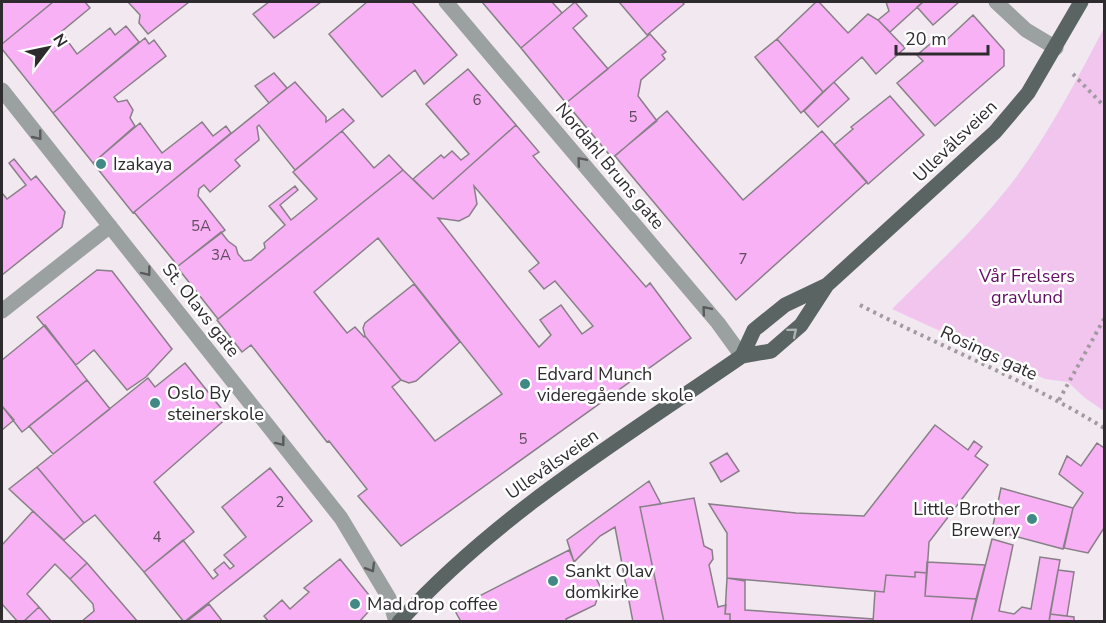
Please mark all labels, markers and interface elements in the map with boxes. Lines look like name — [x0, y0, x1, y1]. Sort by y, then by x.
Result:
north arrow — [18, 18, 78, 78]
scale bar — [896, 18, 988, 56]
text: 20 m — [905, 27, 947, 51]
text: N — [47, 30, 72, 51]
house number: 6 — [472, 90, 482, 110]
street label: Ullevålsveien — [908, 95, 1002, 187]
street label: Nordahl Bruns gate — [550, 98, 670, 234]
house number: 5 — [628, 107, 638, 127]
one-way arrow — [31, 129, 42, 140]
place label: Izakaya — [113, 152, 172, 176]
marker: Izakaya — [94, 157, 108, 171]
one-way arrow — [577, 157, 588, 168]
house number: 5A — [191, 216, 211, 236]
house number: 3A — [211, 245, 231, 265]
house number: 7 — [738, 249, 748, 269]
street label: St. Olavs gate — [157, 258, 245, 362]
park label: Vår Frelsers gravlund — [978, 264, 1075, 309]
one-way arrow — [139, 265, 150, 276]
one-way arrow — [703, 306, 714, 317]
street label: Rosings gate — [937, 320, 1041, 386]
one-way arrow — [786, 328, 797, 339]
place label: Edvard Munch videregående skole — [537, 362, 693, 407]
marker: Edvard Munch videregående skole — [518, 377, 532, 391]
place label: Oslo By steinerskole — [167, 381, 264, 426]
marker: Oslo By steinerskole — [148, 396, 162, 410]
street label: Ullevålsveien — [501, 423, 603, 505]
house number: 5 — [518, 429, 528, 449]
one-way arrow — [273, 435, 284, 446]
house number: 2 — [275, 492, 285, 512]
place label: Little Brother Brewery — [913, 497, 1021, 542]
marker: Little Brother Brewery — [1025, 512, 1039, 526]
house number: 4 — [152, 527, 162, 547]
place label: Sankt Olav domkirke — [565, 559, 654, 604]
one-way arrow — [363, 562, 375, 572]
marker: Sankt Olav domkirke — [546, 574, 560, 588]
place label: Mad drop coffee — [367, 592, 498, 616]
marker: Mad drop coffee — [348, 597, 362, 611]

